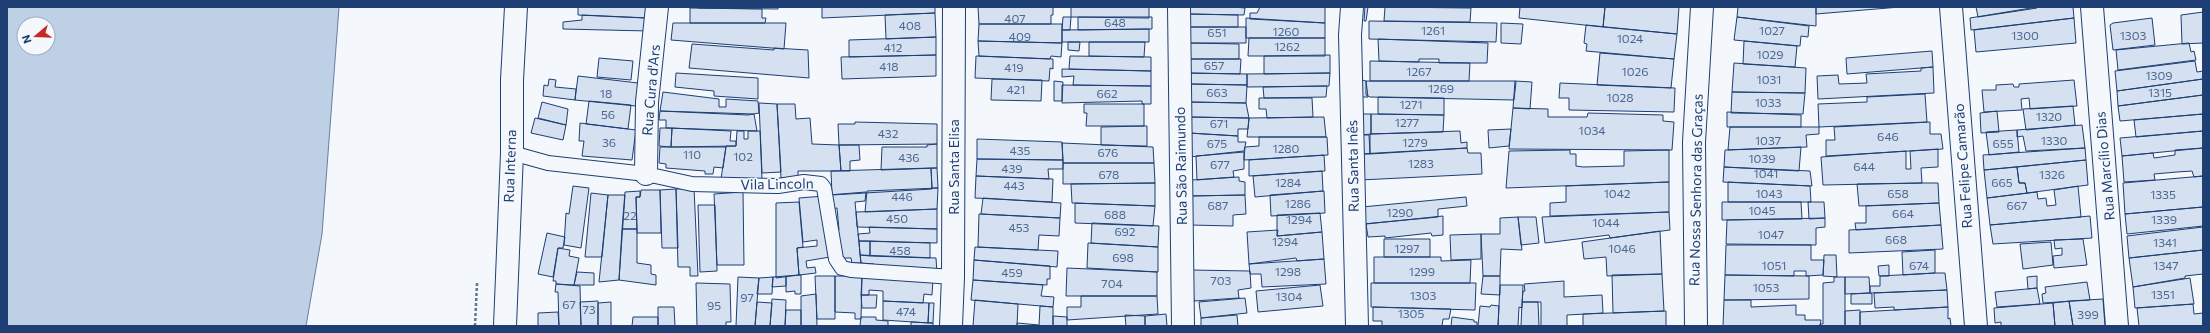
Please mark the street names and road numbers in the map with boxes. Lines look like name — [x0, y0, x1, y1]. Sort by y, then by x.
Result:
street label: Rua Cura d'Ars — [638, 44, 663, 136]
street label: Rua Nossa Senhora das Graças — [1685, 94, 1706, 286]
street label: Rua Felipe Camarão — [1950, 103, 1975, 229]
street label: Rua São Raimundo — [1171, 107, 1190, 225]
street label: Rua Marcílio Dias — [2091, 111, 2118, 221]
street label: Rua Santa Elisa — [945, 119, 962, 215]
street label: Rua Santa Inês — [1343, 120, 1362, 212]
street label: Rua Interna — [500, 129, 519, 203]
street label: Vila Lincoln — [740, 174, 814, 193]

